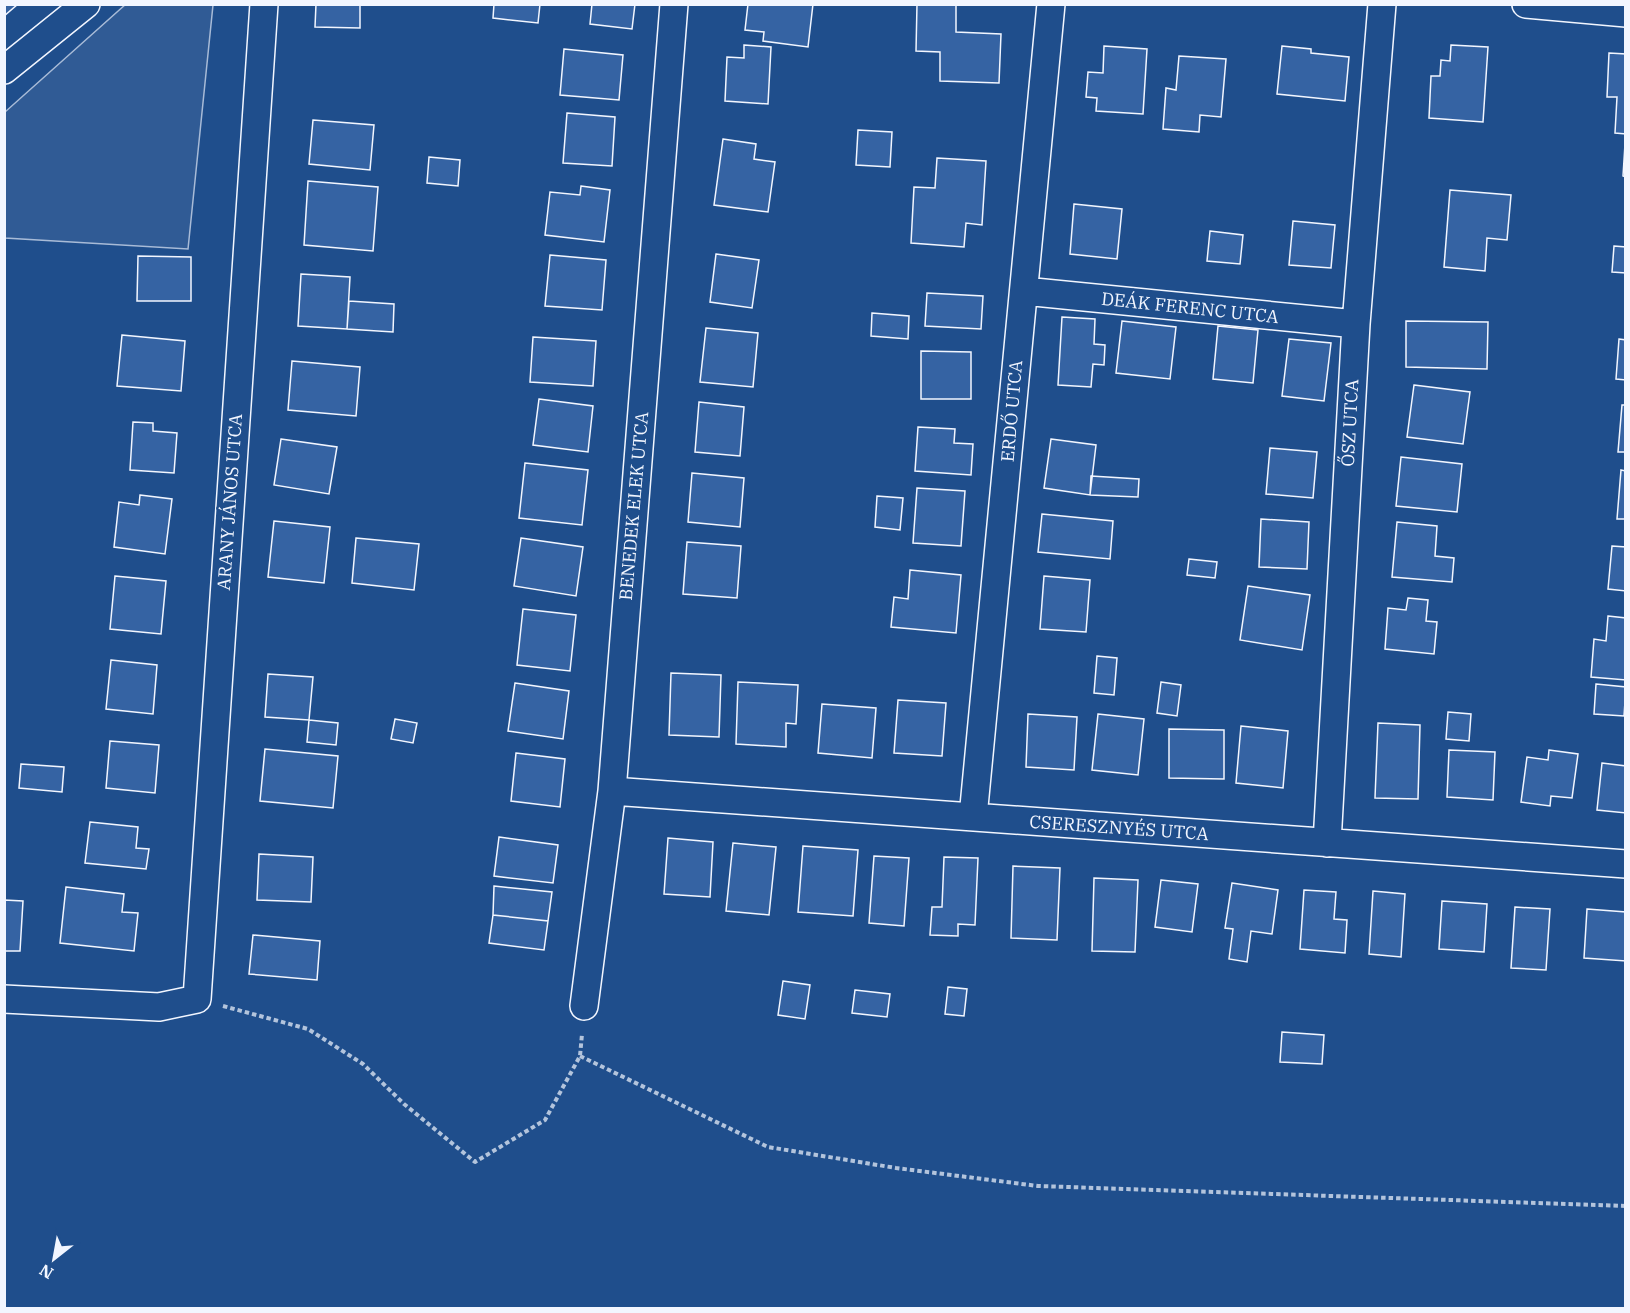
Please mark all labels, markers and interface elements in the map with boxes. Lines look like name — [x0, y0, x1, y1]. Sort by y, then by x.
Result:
street label: DEÁK FERENC UTCA — [1100, 287, 1281, 328]
street label: ERDŐ UTCA — [996, 358, 1027, 463]
street label: ŐSZ UTCA — [1336, 378, 1363, 467]
street label: BENEDEK ELEK UTCA — [614, 410, 653, 601]
street label: ARANY JÁNOS UTCA — [212, 412, 247, 591]
street label: CSERESZNYÉS UTCA — [1029, 810, 1210, 845]
north arrow — [24, 1229, 84, 1289]
text: N — [36, 1260, 57, 1284]

